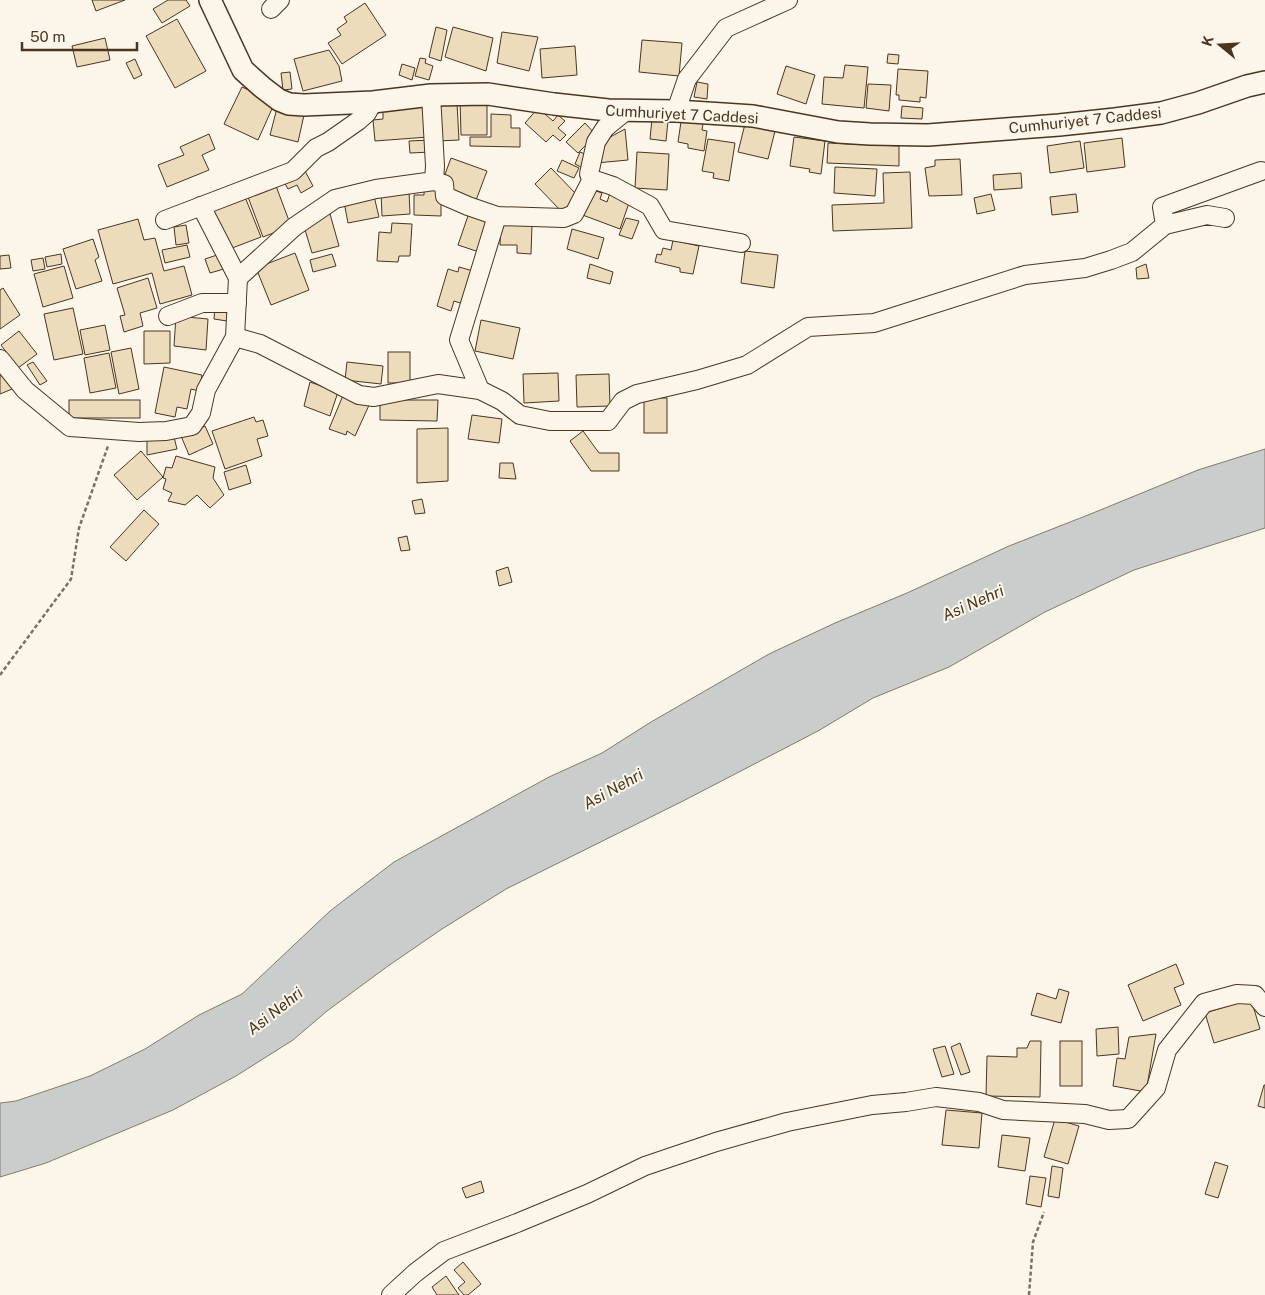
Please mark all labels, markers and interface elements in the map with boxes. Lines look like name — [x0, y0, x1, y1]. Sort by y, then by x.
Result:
scale bar — [22, 20, 138, 52]
north arrow — [1195, 20, 1245, 70]
text: 50 m — [30, 28, 65, 45]
text: K — [1198, 34, 1217, 48]
street label: Cumhuriyet 7 Caddesi — [605, 101, 759, 127]
street label: Cumhuriyet 7 Caddesi — [1008, 104, 1162, 136]
water label: Asi Nehri — [939, 581, 1007, 625]
water label: Asi Nehri — [580, 765, 646, 813]
water label: Asi Nehri — [243, 983, 307, 1039]

